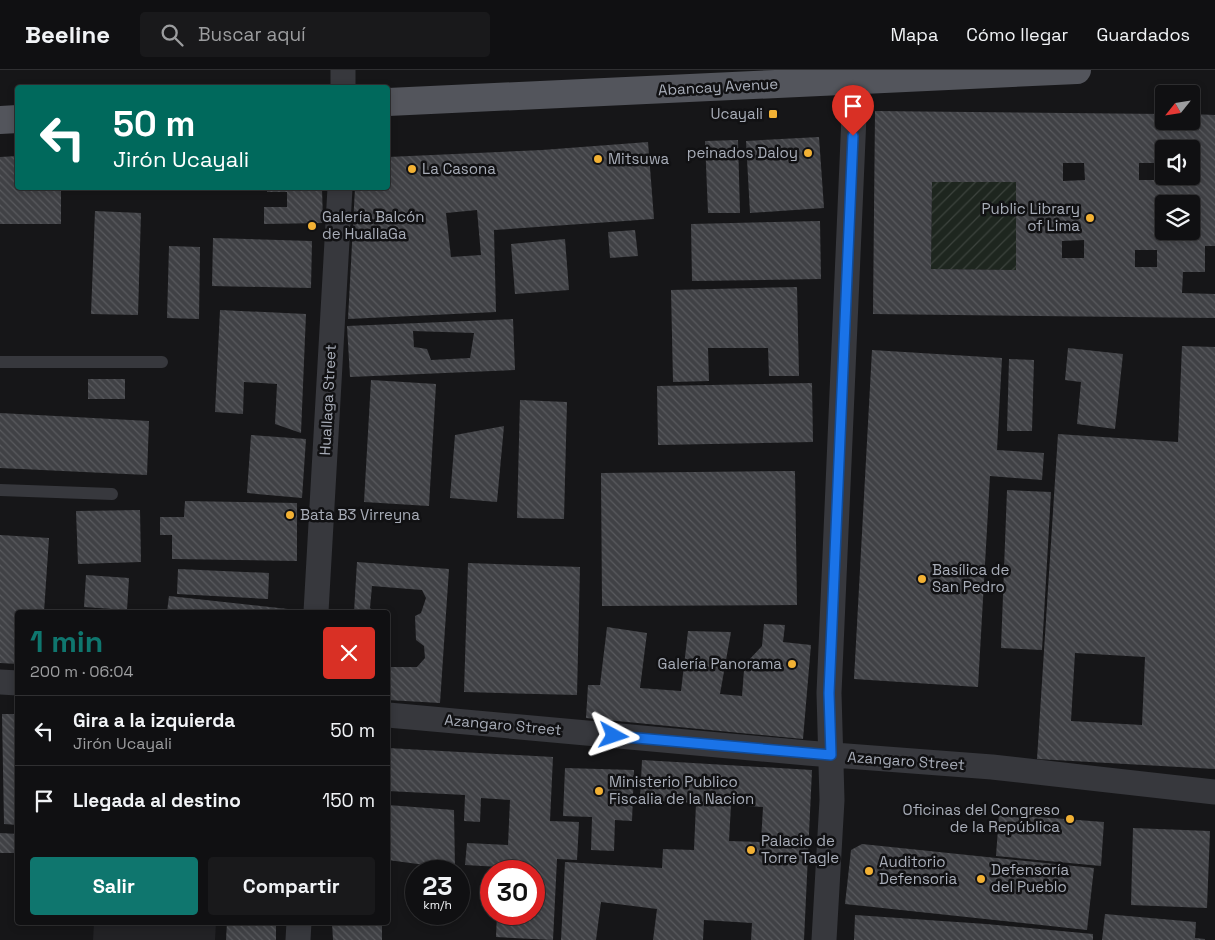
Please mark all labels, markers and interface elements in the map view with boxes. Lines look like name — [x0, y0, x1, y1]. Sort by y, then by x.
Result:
search box — [140, 12, 490, 57]
text: Beeline — [25, 19, 110, 50]
icon: search — [158, 21, 186, 49]
text: Buscar aquí — [198, 22, 306, 47]
text: Mapa — [890, 23, 938, 46]
text: Cómo llegar — [966, 23, 1068, 46]
text: Guardados — [1096, 23, 1190, 46]
street label: Abancay Avenue — [657, 74, 779, 99]
pin — [832, 85, 874, 136]
north arrow — [1155, 85, 1200, 130]
map controls — [1155, 85, 1200, 240]
icon: arrive — [839, 92, 867, 120]
text: 50 m — [113, 102, 195, 146]
place label: Ucayali — [710, 104, 763, 123]
icon: left — [30, 105, 95, 170]
marker: Ucayali — [767, 108, 779, 120]
button: sound — [1155, 140, 1200, 185]
place label: peinados Daloy — [687, 143, 798, 162]
text: Jirón Ucayali — [113, 145, 249, 173]
marker: peinados Daloy — [802, 147, 814, 159]
place label: Mitsuwa — [608, 149, 670, 168]
marker: Mitsuwa — [592, 153, 604, 165]
place label: La Casona — [422, 159, 496, 178]
marker: La Casona — [406, 163, 418, 175]
button: layers — [1155, 195, 1200, 240]
place label: Public Library of Lima — [982, 199, 1080, 235]
place label: Galería Balcón de HuallaGa — [322, 207, 425, 243]
marker: Public Library of Lima — [1084, 212, 1096, 224]
marker: Galería Balcón de HuallaGa — [306, 220, 318, 232]
street label: Huallaga Street — [315, 344, 340, 456]
place label: Bata B3 Virreyna — [300, 505, 420, 524]
marker: Bata B3 Virreyna — [284, 509, 296, 521]
place label: Basílica de San Pedro — [932, 560, 1010, 596]
marker: Basílica de San Pedro — [916, 573, 928, 585]
text: 1 min — [30, 622, 103, 661]
button: close — [323, 627, 375, 679]
place label: Galería Panorama — [658, 654, 782, 673]
marker: Galería Panorama — [786, 658, 798, 670]
text: 200 m · 06:04 — [30, 661, 134, 682]
text: Gira a la izquierda — [73, 708, 235, 733]
position arrow — [587, 709, 639, 761]
street label: Azangaro Street — [444, 710, 563, 739]
icon: left — [30, 717, 58, 745]
text: 50 m — [330, 718, 375, 743]
text: Jirón Ucayali — [73, 733, 172, 754]
street label: Azangaro Street — [847, 747, 965, 774]
place label: Ministerio Publico Fiscalia de la Nacion — [609, 772, 754, 808]
marker: Ministerio Publico Fiscalia de la Nacion — [593, 785, 605, 797]
icon: arrive — [30, 787, 58, 815]
text: Llegada al destino — [73, 788, 241, 813]
text: 150 m — [322, 788, 375, 813]
place label: Oficinas del Congreso de la República — [903, 800, 1060, 836]
marker: Oficinas del Congreso de la República — [1064, 813, 1076, 825]
place label: Palacio de Torre Tagle — [761, 831, 839, 867]
marker: Palacio de Torre Tagle — [745, 844, 757, 856]
place label: Auditorio Defensoria — [879, 852, 957, 888]
button: Salir — [30, 857, 198, 915]
button: Compartir — [208, 857, 375, 915]
speed limit sign: 30 — [480, 860, 545, 925]
place label: Defensoría del Pueblo — [991, 860, 1069, 896]
marker: Auditorio Defensoria — [863, 865, 875, 877]
text: 23 — [422, 870, 453, 902]
marker: Defensoría del Pueblo — [975, 873, 987, 885]
text: km/h — [423, 897, 452, 913]

